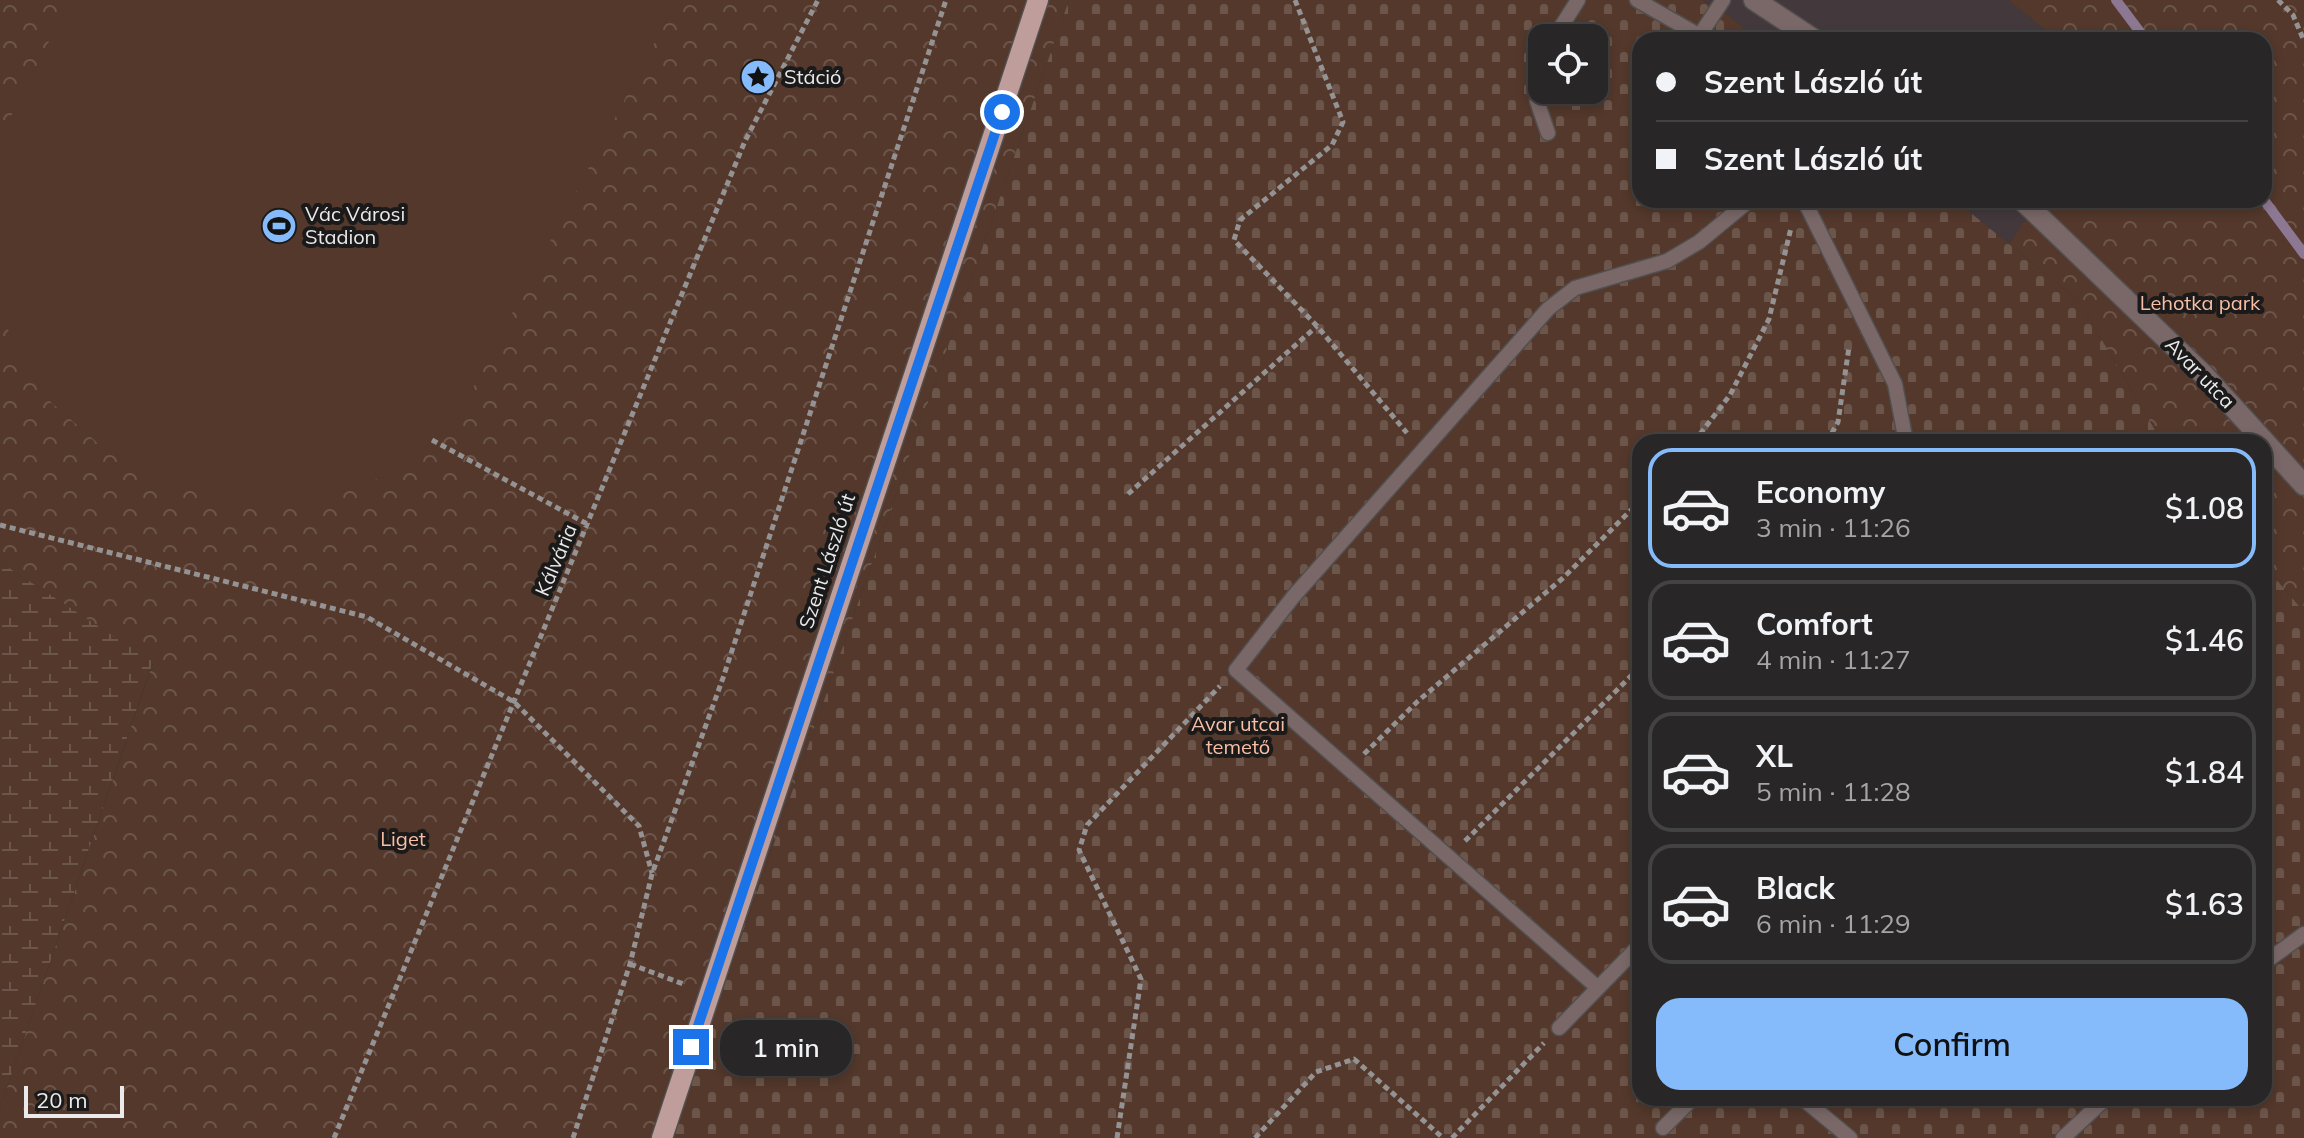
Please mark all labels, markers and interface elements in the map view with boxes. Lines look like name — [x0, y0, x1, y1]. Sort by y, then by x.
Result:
map controls — [1528, 24, 1608, 104]
button: locate — [1528, 24, 1608, 104]
place icon: Stáció — [739, 58, 777, 96]
text: Szent László út — [1704, 63, 1922, 101]
place label: Stáció — [784, 64, 842, 89]
route start — [984, 94, 1020, 130]
text: Szent László út — [1704, 140, 1922, 178]
place label: Vác Városi Stadion — [305, 201, 405, 249]
sports icon: Vác Városi Stadion — [260, 207, 298, 245]
park label: Lehotka park — [2140, 290, 2261, 315]
street label: Avar utca — [2160, 332, 2240, 413]
icon: car — [1660, 472, 1732, 544]
text: Economy — [1756, 473, 1885, 511]
text: $1.08 — [2165, 489, 2244, 527]
street label: Szent László út — [793, 490, 860, 632]
text: 3 min · 11:26 — [1756, 511, 1911, 544]
street label: Kálvária — [529, 520, 582, 600]
icon: car — [1660, 604, 1732, 676]
text: Comfort — [1756, 605, 1873, 643]
text: $1.46 — [2165, 621, 2244, 659]
text: 4 min · 11:27 — [1756, 643, 1911, 676]
park label: Avar utcai temető — [1191, 711, 1285, 759]
icon: car — [1660, 736, 1732, 808]
text: XL — [1756, 737, 1793, 775]
text: $1.84 — [2165, 753, 2244, 791]
text: 5 min · 11:28 — [1756, 775, 1911, 808]
park label: Liget — [380, 826, 426, 851]
icon: car — [1660, 868, 1732, 940]
text: Black — [1756, 869, 1835, 907]
text: $1.63 — [2165, 885, 2244, 923]
text: 6 min · 11:29 — [1756, 907, 1911, 940]
button: Confirm — [1656, 998, 2248, 1090]
callout: 1 min — [719, 1019, 851, 1075]
route end — [673, 1029, 709, 1065]
text: 1 min — [752, 1031, 820, 1064]
scale bar — [24, 1082, 124, 1118]
text: 20 m — [36, 1086, 87, 1114]

